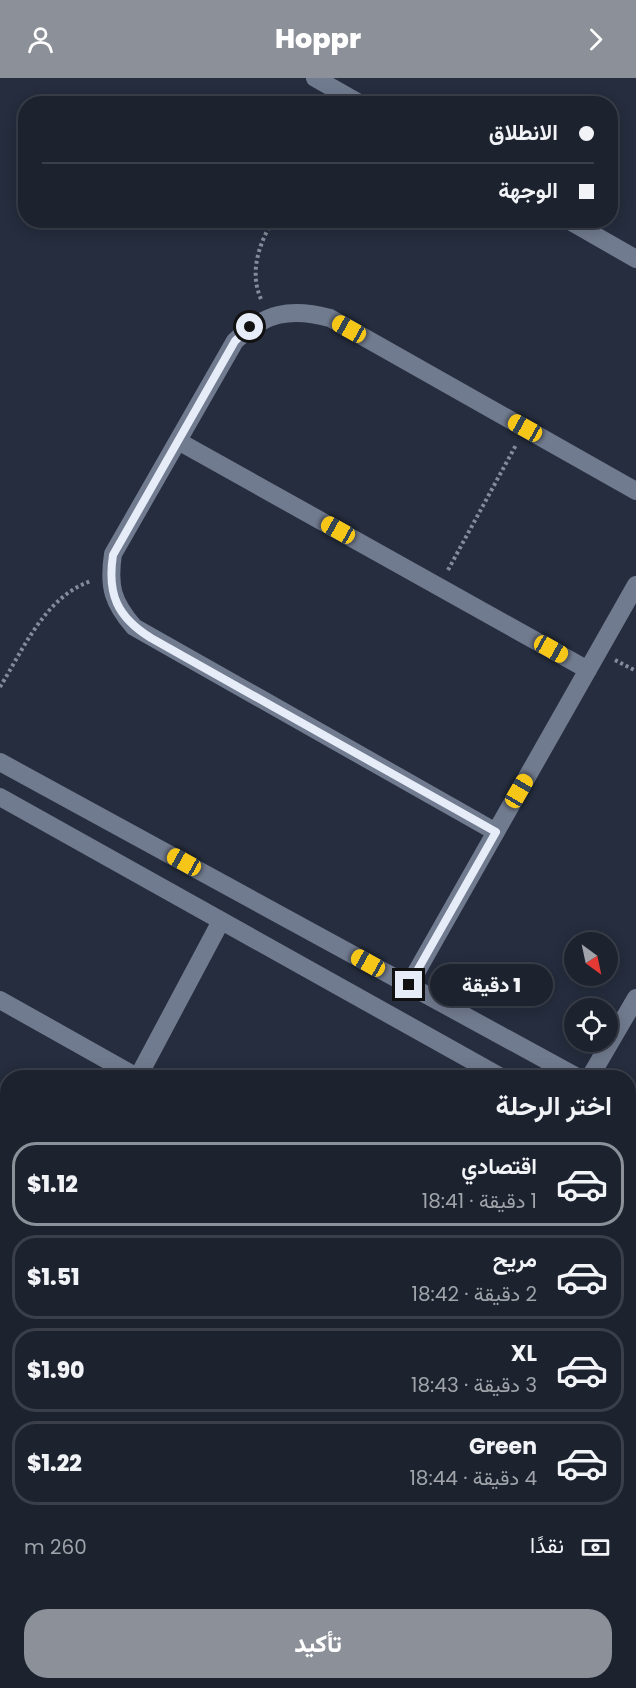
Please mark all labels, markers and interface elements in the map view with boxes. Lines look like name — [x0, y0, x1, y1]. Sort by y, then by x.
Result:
text: Hoppr — [275, 20, 361, 57]
icon: person — [24, 23, 57, 56]
icon: forward — [579, 23, 612, 56]
text: الانطلاق — [489, 117, 558, 148]
text: الوجهة — [498, 175, 558, 206]
car — [329, 312, 369, 346]
route start — [236, 313, 263, 340]
car — [505, 411, 545, 445]
car — [318, 513, 358, 547]
car — [531, 632, 571, 666]
car — [502, 771, 536, 811]
car — [164, 845, 204, 879]
north arrow — [564, 932, 618, 986]
map controls — [564, 932, 618, 1052]
car — [348, 946, 388, 980]
callout: 1 دقيقة — [430, 964, 553, 1006]
route end — [395, 971, 422, 998]
text: 1 دقيقة — [462, 971, 521, 999]
button: locate — [564, 998, 618, 1052]
text: اختر الرحلة — [496, 1087, 612, 1124]
text: اقتصادي — [461, 1151, 537, 1182]
icon: car — [555, 1157, 609, 1211]
text: $1.12 — [27, 1169, 78, 1200]
text: 1 دقيقة · 18:41 — [422, 1187, 537, 1215]
text: مريح — [493, 1244, 537, 1275]
icon: car — [555, 1250, 609, 1304]
text: $1.51 — [27, 1262, 80, 1293]
text: 2 دقيقة · 18:42 — [412, 1280, 537, 1308]
text: XL — [511, 1338, 537, 1369]
icon: car — [555, 1343, 609, 1397]
text: $1.90 — [27, 1355, 84, 1386]
text: 3 دقيقة · 18:43 — [411, 1371, 537, 1399]
text: Green — [469, 1431, 537, 1462]
icon: car — [555, 1436, 609, 1490]
text: $1.22 — [27, 1448, 82, 1479]
text: 4 دقيقة · 18:44 — [409, 1464, 537, 1492]
text: نقدًا — [530, 1530, 564, 1561]
icon: cash — [579, 1531, 612, 1564]
text: 260 m — [24, 1533, 87, 1561]
button: تأكيد — [24, 1609, 612, 1678]

